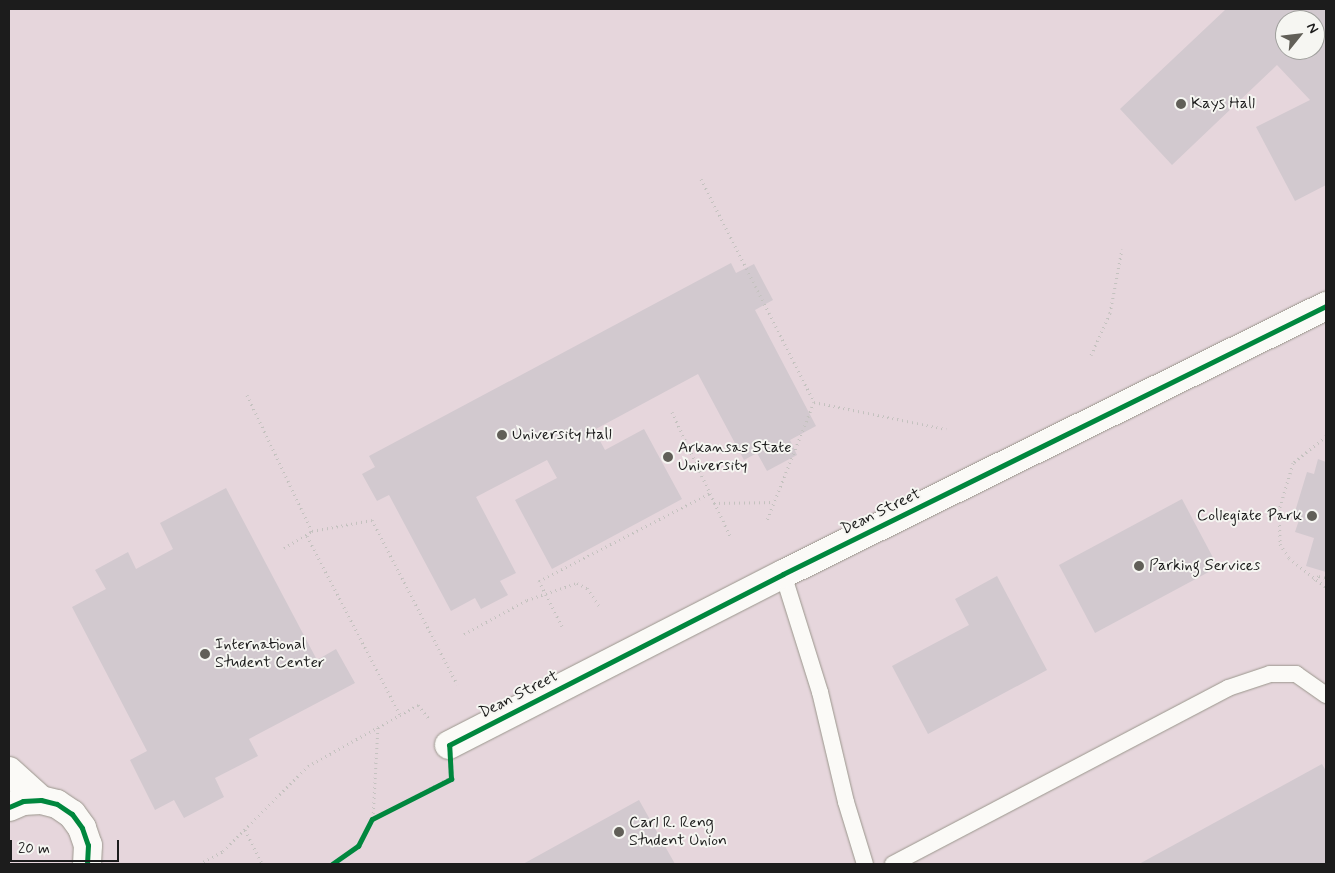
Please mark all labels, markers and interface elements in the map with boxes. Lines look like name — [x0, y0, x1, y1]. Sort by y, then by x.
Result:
north arrow — [1275, 10, 1325, 60]
text: N — [1302, 20, 1322, 37]
place label: Kays Hall — [1191, 94, 1255, 114]
marker: Kays Hall — [1175, 98, 1187, 110]
place label: University Hall — [512, 425, 612, 445]
marker: University Hall — [496, 429, 508, 441]
place label: Arkansas State University — [678, 438, 790, 476]
marker: Arkansas State University — [662, 451, 674, 463]
street label: Dean Street — [839, 485, 923, 539]
place label: Collegiate Park — [1201, 506, 1302, 526]
marker: Collegiate Park — [1306, 510, 1318, 522]
place label: Parking Services — [1149, 556, 1259, 576]
marker: Parking Services — [1133, 560, 1145, 572]
place label: International Student Center — [215, 635, 325, 673]
marker: International Student Center — [199, 648, 211, 660]
street label: Dean Street — [477, 667, 561, 723]
place label: Carl R. Reng Student Union — [629, 813, 727, 851]
marker: Carl R. Reng Student Union — [613, 826, 625, 838]
scale bar — [12, 830, 121, 862]
text: 20 m — [18, 839, 50, 859]

